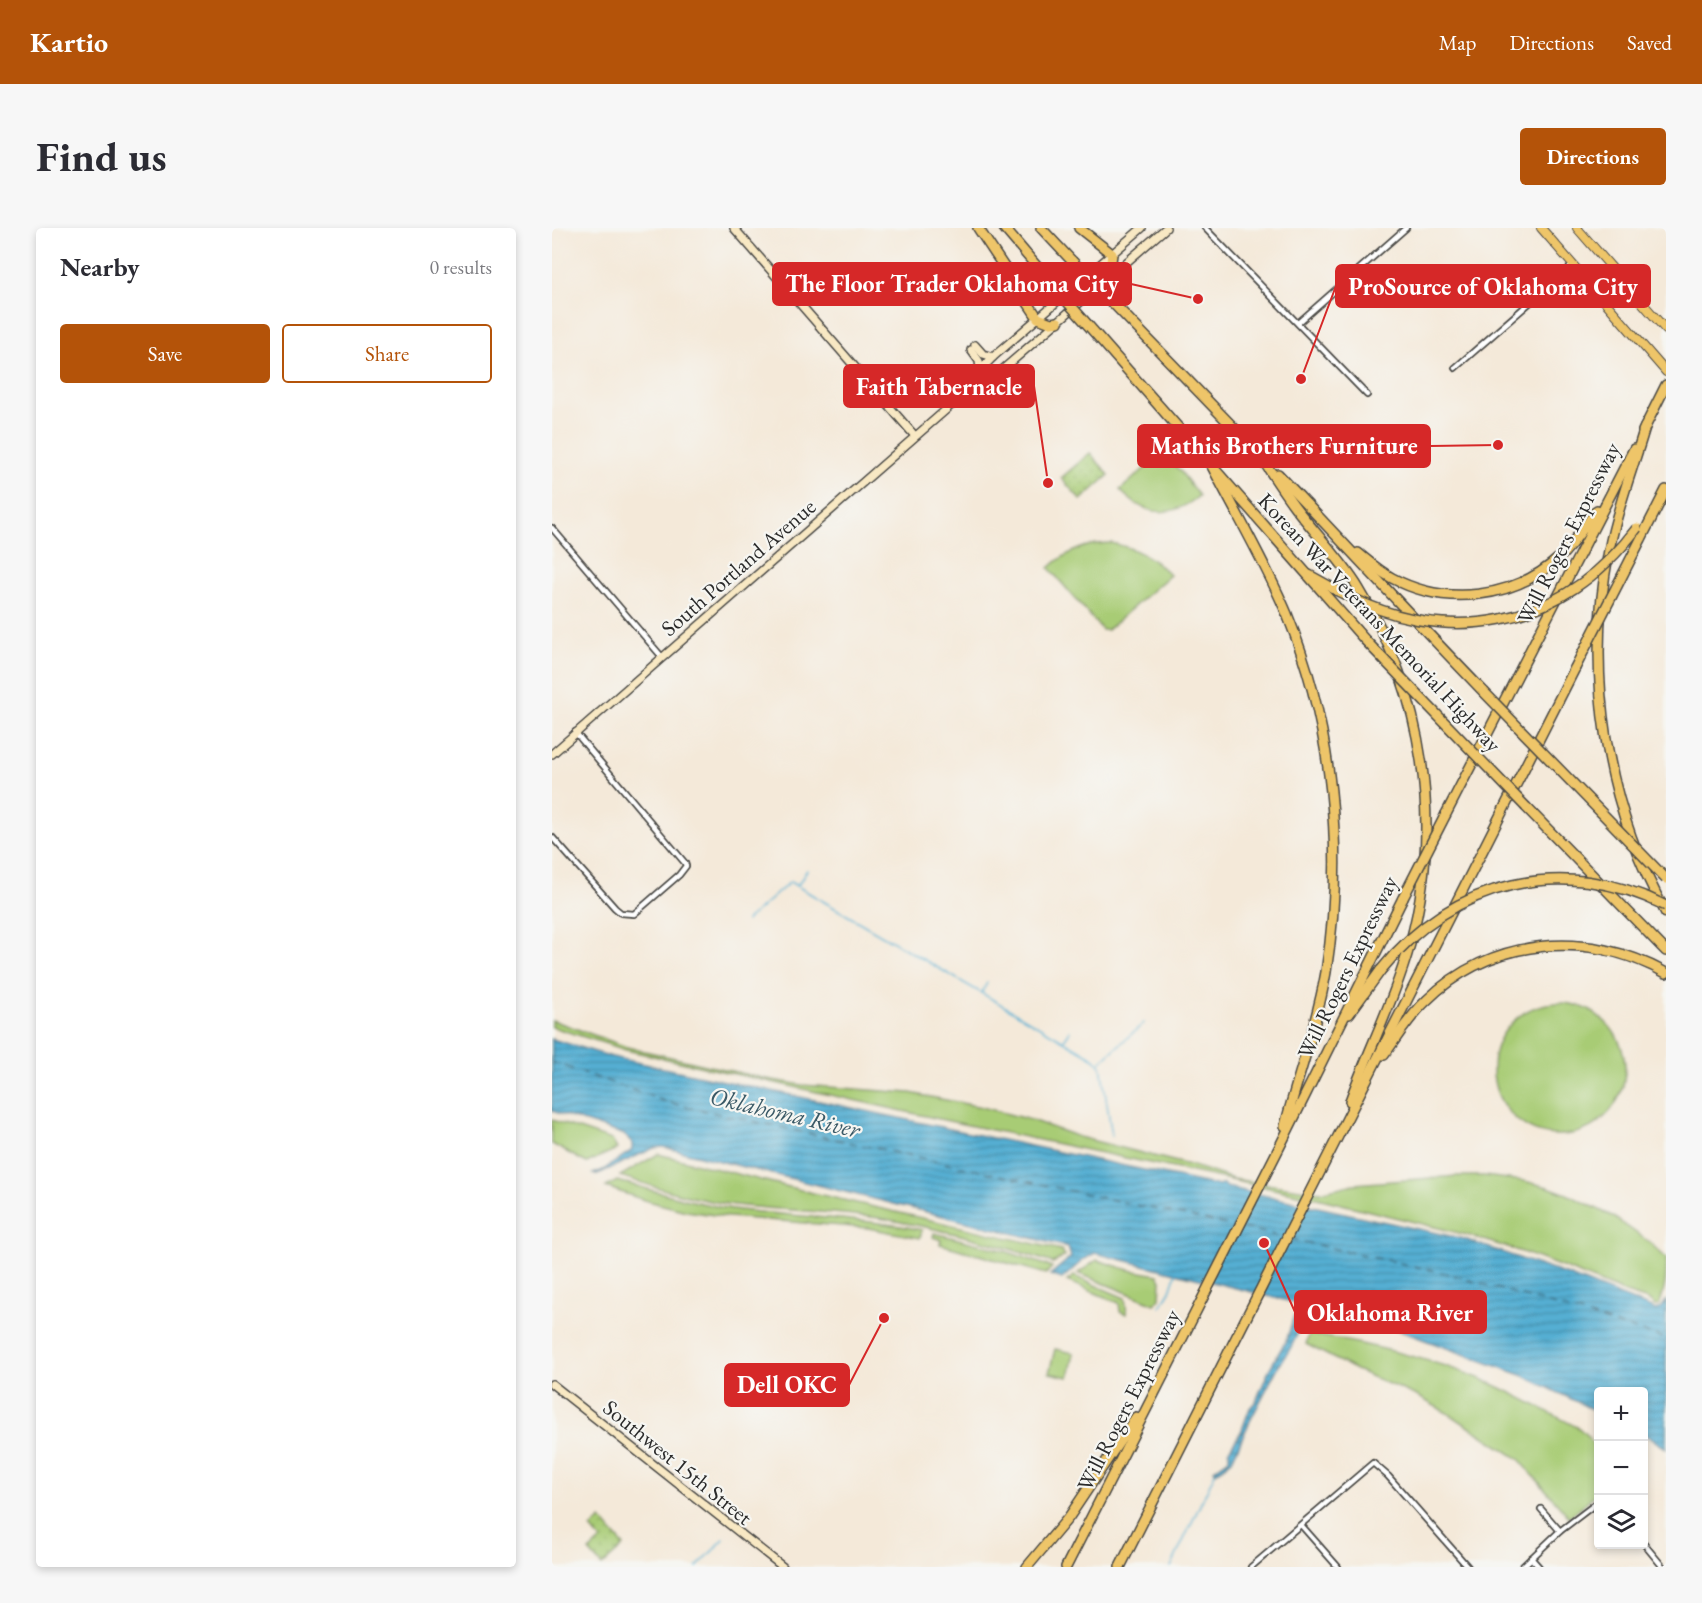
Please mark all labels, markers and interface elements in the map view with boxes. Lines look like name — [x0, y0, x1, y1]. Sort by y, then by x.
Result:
text: Kartio — [30, 24, 108, 60]
text: Map — [1439, 29, 1476, 56]
text: Directions — [1509, 29, 1594, 56]
text: Saved — [1627, 29, 1672, 56]
button: Directions — [1520, 128, 1666, 185]
text: Find us — [36, 129, 167, 184]
text: Nearby — [60, 250, 140, 284]
text: 0 results — [429, 254, 492, 280]
callout: The Floor Trader Oklahoma City — [773, 263, 1131, 305]
callout: ProSource of Oklahoma City — [1336, 265, 1650, 307]
text: The Floor Trader Oklahoma City — [785, 268, 1119, 300]
text: ProSource of Oklahoma City — [1348, 271, 1638, 303]
button: Save — [60, 324, 270, 383]
button: Share — [282, 324, 492, 383]
callout: Faith Tabernacle — [844, 365, 1034, 407]
text: Faith Tabernacle — [856, 371, 1022, 402]
callout: Mathis Brothers Furniture — [1138, 425, 1430, 467]
text: Mathis Brothers Furniture — [1150, 430, 1418, 461]
street label: Will Rogers Expressway — [1510, 437, 1627, 629]
street label: Korean War Veterans Memorial Highway — [1252, 486, 1508, 759]
street label: South Portland Avenue — [655, 492, 822, 643]
street label: Will Rogers Expressway — [1291, 871, 1404, 1063]
water label: Oklahoma River — [707, 1080, 865, 1145]
callout: Oklahoma River — [1295, 1291, 1486, 1333]
text: Oklahoma River — [1307, 1297, 1473, 1328]
street label: Will Rogers Expressway — [1070, 1304, 1187, 1496]
callout: Dell OKC — [725, 1364, 849, 1406]
text: Dell OKC — [737, 1369, 837, 1400]
map controls — [1594, 1387, 1648, 1549]
button: + — [1594, 1387, 1648, 1441]
street label: Southwest 15th Street — [597, 1393, 758, 1532]
button: − — [1594, 1441, 1648, 1495]
button: layers — [1594, 1495, 1648, 1549]

